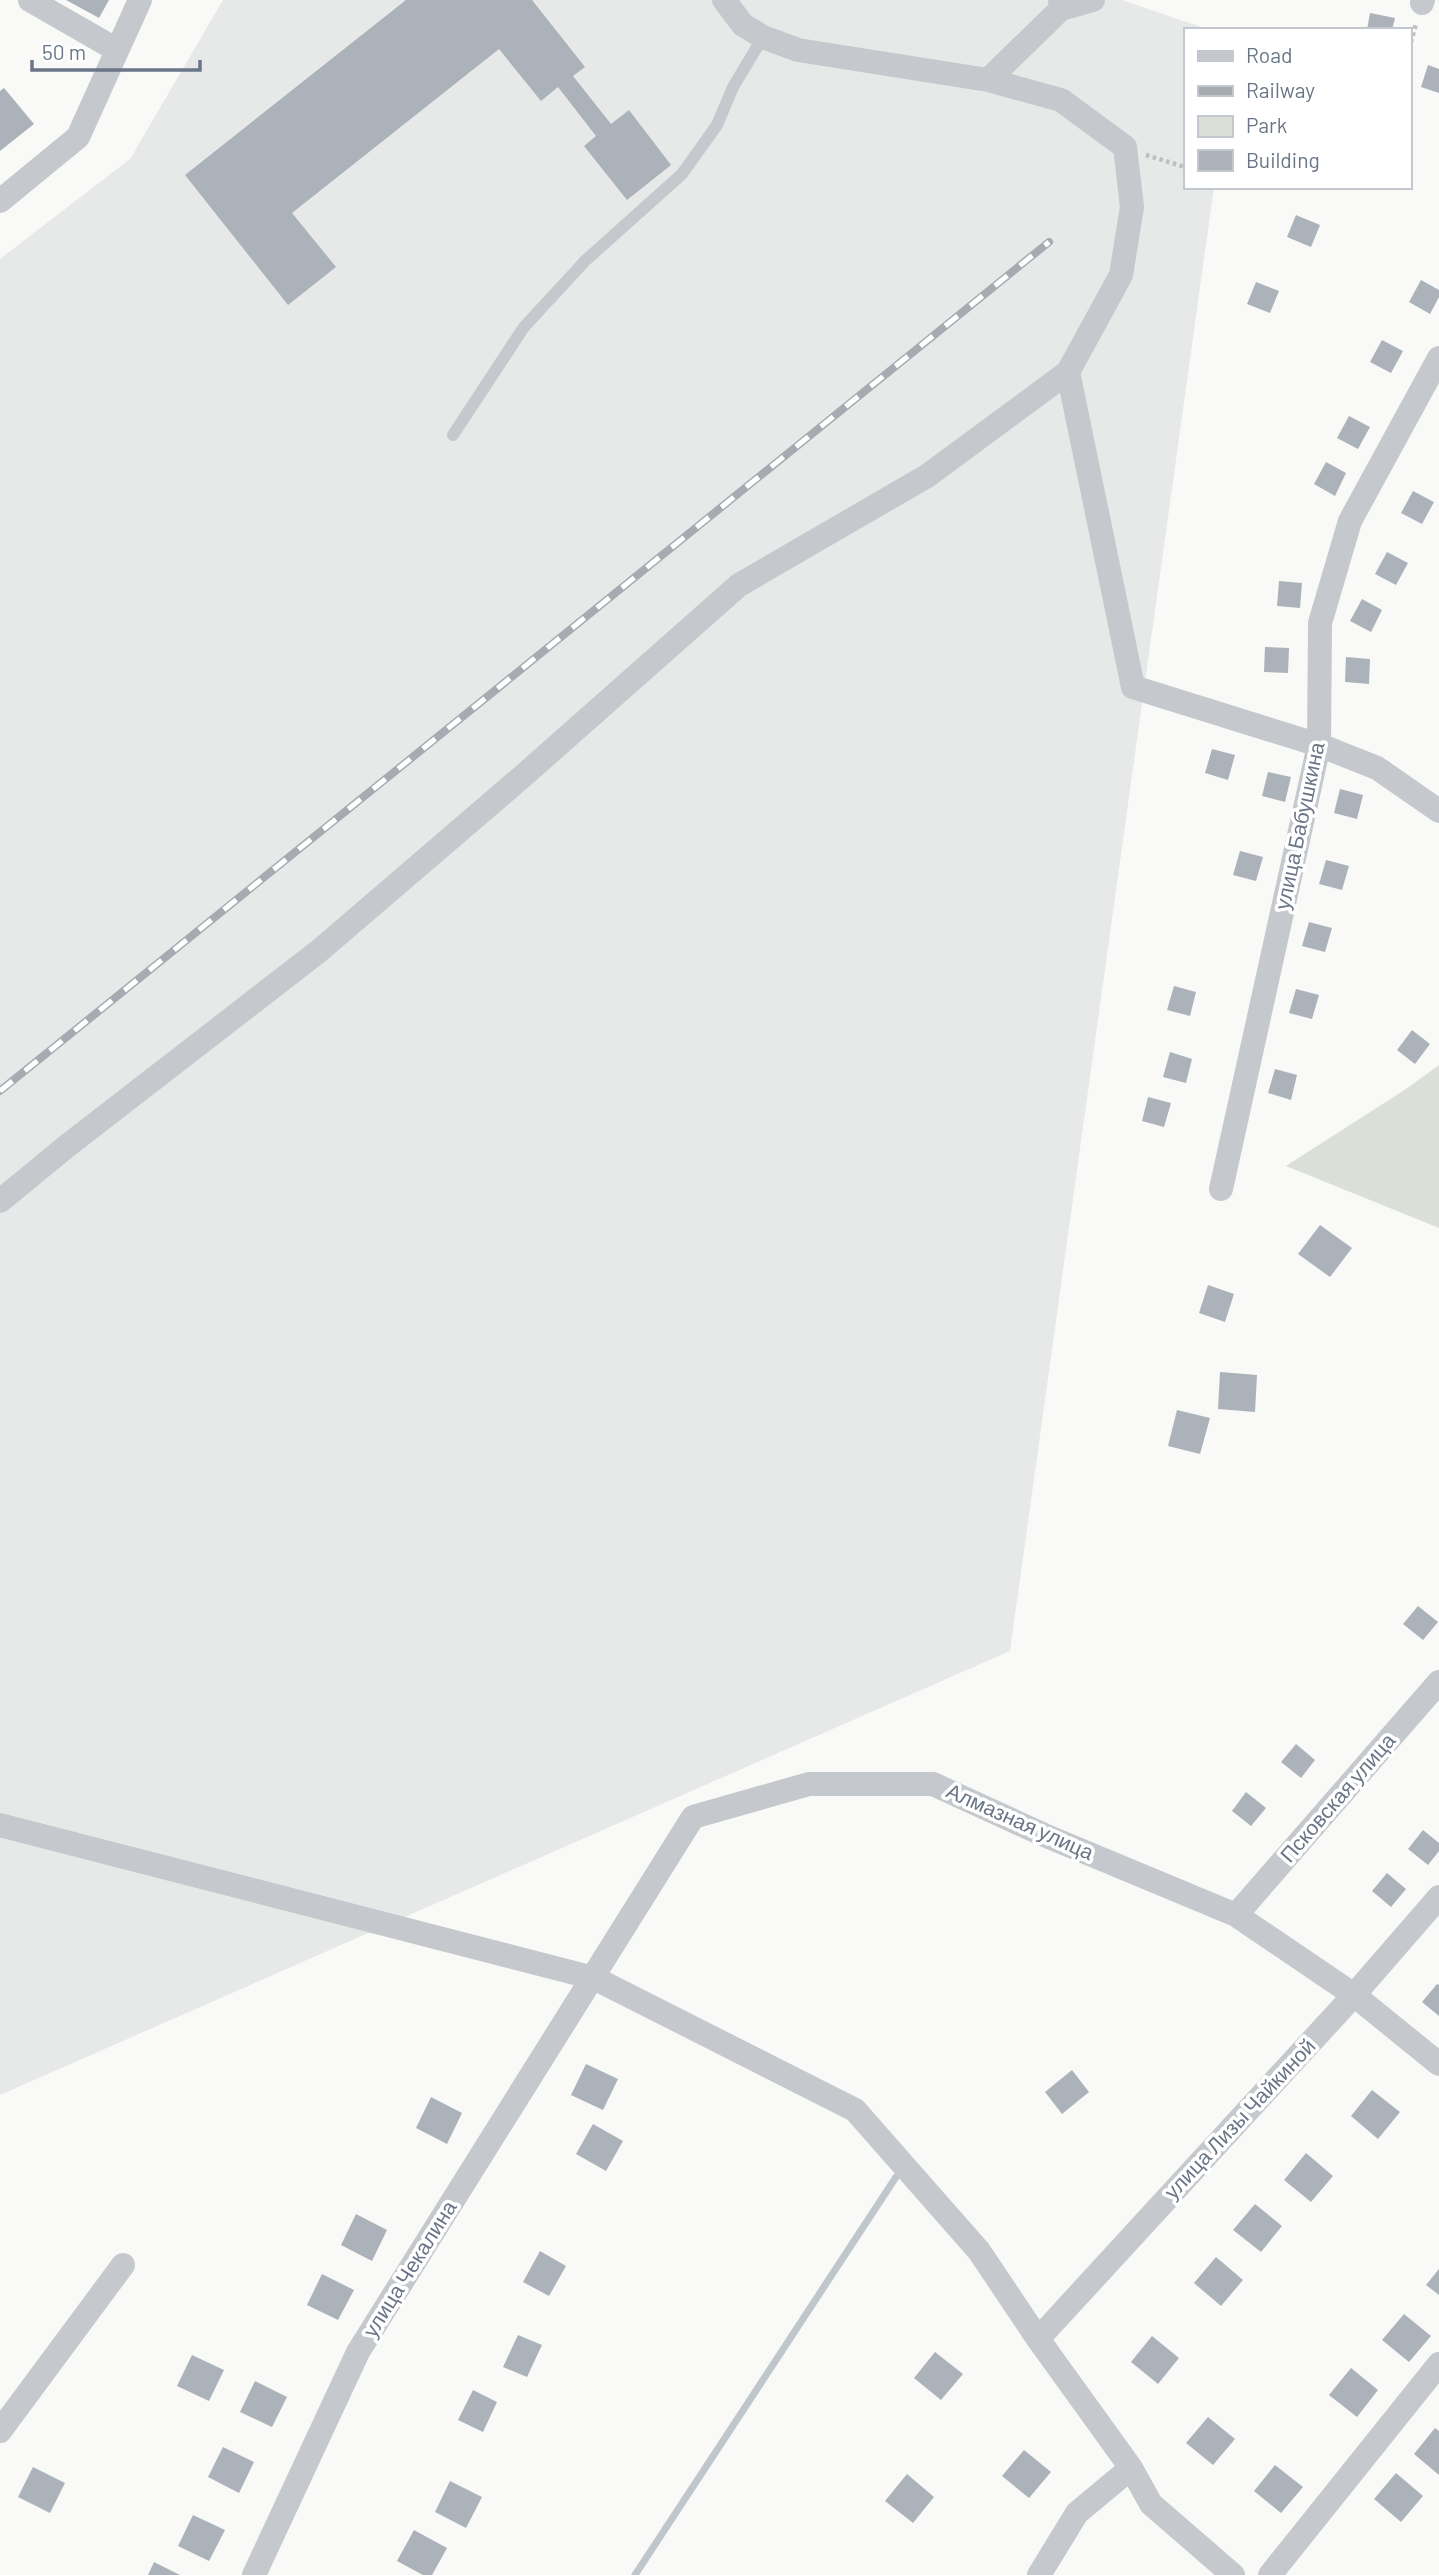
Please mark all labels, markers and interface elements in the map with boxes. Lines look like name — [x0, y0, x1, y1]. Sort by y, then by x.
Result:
scale bar — [32, 28, 200, 72]
legend — [1184, 28, 1411, 189]
text: 50 m — [42, 39, 86, 64]
text: Road — [1246, 42, 1292, 67]
text: Railway — [1246, 77, 1315, 102]
text: Park — [1246, 112, 1287, 137]
text: Building — [1246, 147, 1320, 172]
street label: улица Бабушкина — [1269, 739, 1329, 912]
street label: Псковская улица — [1274, 1727, 1400, 1867]
street label: Алмазная улица — [943, 1777, 1098, 1864]
street label: улица Лизы Чайкиной — [1158, 2033, 1320, 2203]
street label: улица Чекалина — [357, 2195, 461, 2341]

